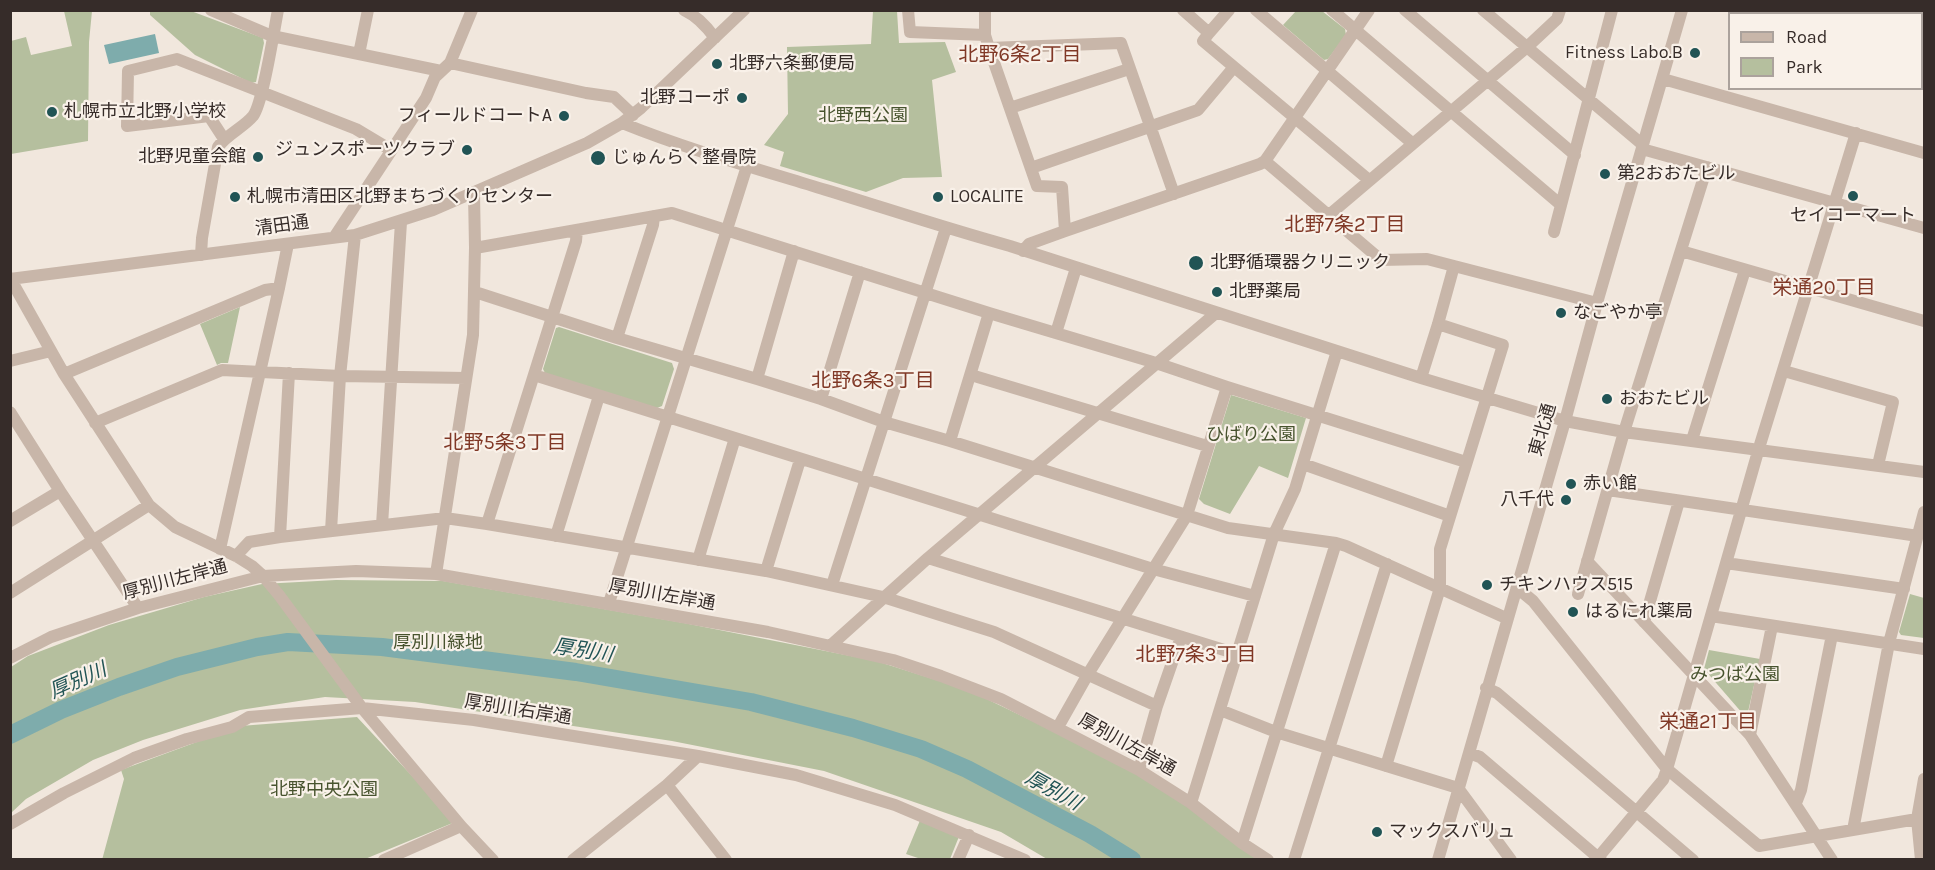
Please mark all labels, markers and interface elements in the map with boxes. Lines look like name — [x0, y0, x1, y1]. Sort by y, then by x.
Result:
legend — [1728, 12, 1923, 90]
text: Road — [1786, 26, 1827, 48]
place label: Fitness Labo.B — [1565, 42, 1683, 64]
district label: 北野6条2丁目 — [958, 43, 1082, 67]
marker: Fitness Labo.B — [1688, 46, 1702, 60]
place label: 北野六条郵便局 — [729, 53, 855, 75]
text: Park — [1786, 56, 1823, 78]
marker: 北野六条郵便局 — [710, 57, 724, 71]
place label: 北野コーポ — [640, 87, 730, 109]
marker: 北野コーポ — [735, 91, 749, 105]
place label: 札幌市立北野小学校 — [64, 101, 226, 123]
marker: 札幌市立北野小学校 — [45, 105, 59, 119]
place label: フィールドコートA — [398, 105, 552, 127]
park label: 北野西公園 — [818, 105, 908, 127]
marker: フィールドコートA — [557, 109, 571, 123]
place label: ジュンスポーツクラブ — [275, 139, 455, 161]
marker: ジュンスポーツクラブ — [460, 143, 474, 157]
place label: 北野児童会館 — [138, 146, 246, 168]
place label: じゅんらく整骨院 — [612, 147, 756, 169]
marker: じゅんらく整骨院 — [589, 149, 607, 167]
marker: 北野児童会館 — [251, 150, 265, 164]
place label: 第2おおたビル — [1617, 163, 1735, 185]
marker: 第2おおたビル — [1598, 167, 1612, 181]
place label: 札幌市清田区北野まちづくりセンター — [247, 186, 553, 208]
place label: LOCALITE — [950, 186, 1024, 208]
marker: セイコーマート — [1846, 189, 1860, 203]
marker: 札幌市清田区北野まちづくりセンター — [228, 190, 242, 204]
marker: LOCALITE — [931, 190, 945, 204]
place label: セイコーマート — [1790, 205, 1916, 227]
street label: 清田通 — [254, 212, 310, 240]
district label: 北野7条2丁目 — [1285, 213, 1405, 237]
place label: 北野循環器クリニック — [1210, 252, 1390, 274]
marker: 北野循環器クリニック — [1187, 254, 1205, 272]
district label: 栄通20丁目 — [1772, 276, 1876, 300]
place label: 北野薬局 — [1229, 281, 1301, 303]
marker: 北野薬局 — [1210, 285, 1224, 299]
place label: なごやか亭 — [1573, 302, 1663, 324]
marker: なごやか亭 — [1554, 306, 1568, 320]
district label: 北野6条3丁目 — [811, 369, 935, 393]
place label: おおたビル — [1619, 388, 1709, 410]
marker: おおたビル — [1600, 392, 1614, 406]
street label: 東北通 — [1525, 401, 1561, 459]
park label: ひばり公園 — [1206, 424, 1296, 446]
district label: 北野5条3丁目 — [443, 431, 567, 455]
place label: 赤い館 — [1583, 473, 1637, 495]
marker: 赤い館 — [1564, 477, 1578, 491]
place label: 八千代 — [1500, 489, 1554, 511]
marker: 八千代 — [1559, 493, 1573, 507]
street label: 厚別川左岸通 — [120, 556, 230, 604]
place label: チキンハウス515 — [1499, 574, 1633, 596]
street label: 厚別川左岸通 — [607, 575, 717, 615]
marker: チキンハウス515 — [1480, 578, 1494, 592]
place label: はるにれ薬局 — [1585, 601, 1693, 623]
marker: はるにれ薬局 — [1566, 605, 1580, 619]
park label: 厚別川緑地 — [393, 632, 483, 654]
water label: 厚別川 — [551, 634, 615, 668]
district label: 北野7条3丁目 — [1135, 643, 1257, 667]
water label: 厚別川 — [46, 658, 110, 704]
park label: みつば公園 — [1690, 664, 1780, 686]
street label: 厚別川右岸通 — [463, 691, 573, 729]
street label: 厚別川左岸通 — [1075, 709, 1179, 781]
district label: 栄通21丁目 — [1659, 710, 1757, 734]
water label: 厚別川 — [1021, 766, 1085, 816]
park label: 北野中央公園 — [270, 779, 378, 801]
place label: マックスバリュ — [1389, 821, 1515, 843]
marker: マックスバリュ — [1370, 825, 1384, 839]

